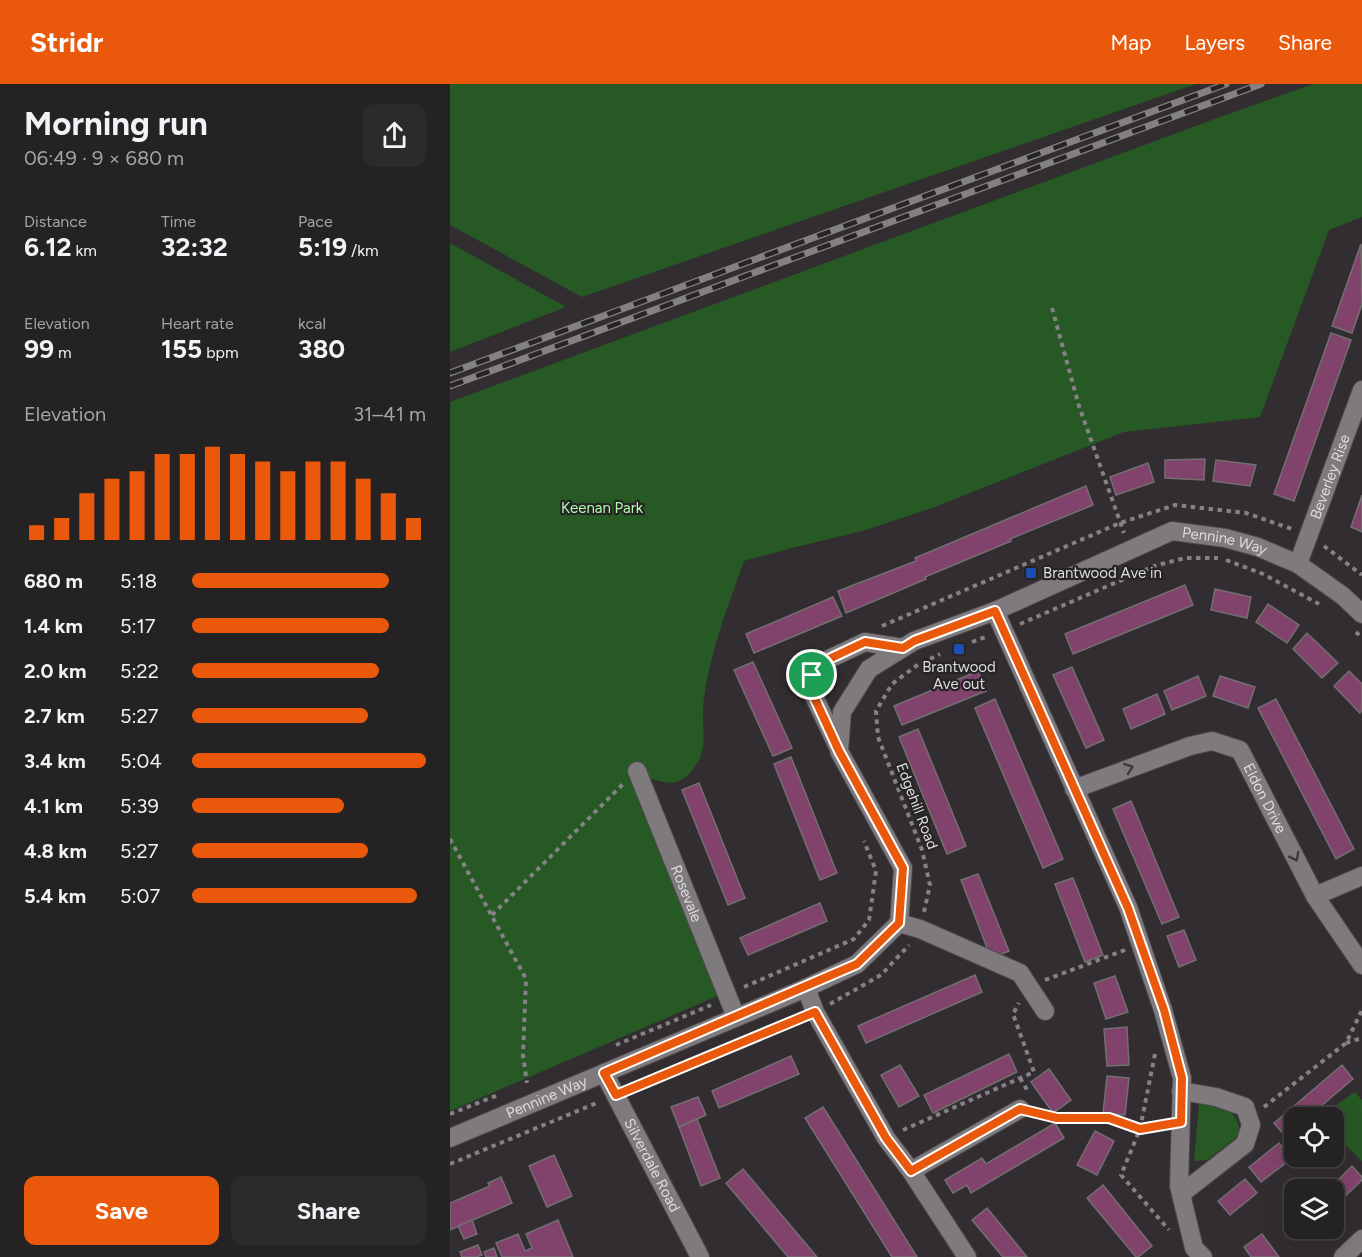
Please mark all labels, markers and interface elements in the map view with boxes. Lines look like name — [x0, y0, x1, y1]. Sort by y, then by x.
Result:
text: Stridr — [30, 25, 103, 59]
text: Map — [1111, 30, 1151, 55]
text: Layers — [1184, 30, 1245, 55]
text: Share — [1278, 30, 1332, 55]
text: Morning run — [24, 104, 208, 143]
button: share — [363, 104, 426, 167]
text: 06:49 · 9 × 680 m — [24, 146, 184, 170]
text: Distance — [24, 212, 87, 231]
text: Time — [161, 212, 196, 231]
text: Pace — [298, 212, 333, 231]
text: 6.12 — [24, 231, 72, 263]
text: 32:32 — [161, 231, 228, 263]
text: 5:19 — [298, 231, 347, 263]
text: km — [72, 241, 97, 260]
text: /km — [347, 241, 379, 260]
text: Elevation — [24, 314, 90, 333]
text: Heart rate — [161, 314, 234, 333]
text: kcal — [298, 314, 326, 333]
text: 99 — [24, 333, 54, 365]
text: 155 — [161, 333, 202, 365]
text: 380 — [298, 333, 345, 365]
text: m — [54, 343, 72, 362]
text: bpm — [202, 343, 239, 362]
text: Elevation — [24, 402, 106, 426]
text: 31–41 m — [353, 402, 426, 426]
street label: Beverley Rise — [1306, 432, 1354, 522]
park label: Keenan Park — [561, 499, 644, 517]
street label: Pennine Way — [1181, 523, 1270, 559]
place label: Brantwood Ave in — [1043, 564, 1162, 582]
marker: Brantwood Ave in — [1024, 566, 1038, 580]
text: 680 m — [24, 569, 83, 593]
text: 5:18 — [120, 569, 157, 593]
text: 1.4 km — [24, 614, 83, 638]
text: 5:17 — [120, 614, 156, 638]
marker: Brantwood Ave out — [952, 642, 966, 656]
pin — [786, 649, 837, 700]
icon: arrive — [795, 658, 828, 691]
place label: Brantwood Ave out — [922, 658, 996, 693]
text: 2.0 km — [24, 659, 86, 683]
text: 5:22 — [120, 659, 159, 683]
text: 2.7 km — [24, 704, 85, 728]
text: 5:27 — [120, 704, 158, 728]
text: 3.4 km — [24, 749, 86, 773]
text: 5:04 — [120, 749, 162, 773]
street label: Edgehill Road — [892, 760, 942, 852]
street label: Eldon Drive — [1239, 760, 1290, 836]
one-way arrow — [1123, 763, 1133, 776]
text: 4.1 km — [24, 794, 83, 818]
text: 5:39 — [120, 794, 159, 818]
text: 4.8 km — [24, 839, 87, 863]
text: 5:27 — [120, 839, 158, 863]
one-way arrow — [1287, 850, 1299, 861]
street label: Rosevale — [667, 862, 706, 925]
text: 5.4 km — [24, 884, 86, 908]
text: 5:07 — [120, 884, 160, 908]
street label: Pennine Way — [503, 1072, 590, 1122]
map controls — [1284, 1107, 1344, 1239]
button: locate — [1284, 1107, 1344, 1167]
street label: Silverdale Road — [620, 1115, 684, 1215]
button: Save — [24, 1176, 219, 1245]
button: Share — [231, 1176, 426, 1245]
button: layers — [1284, 1179, 1344, 1239]

